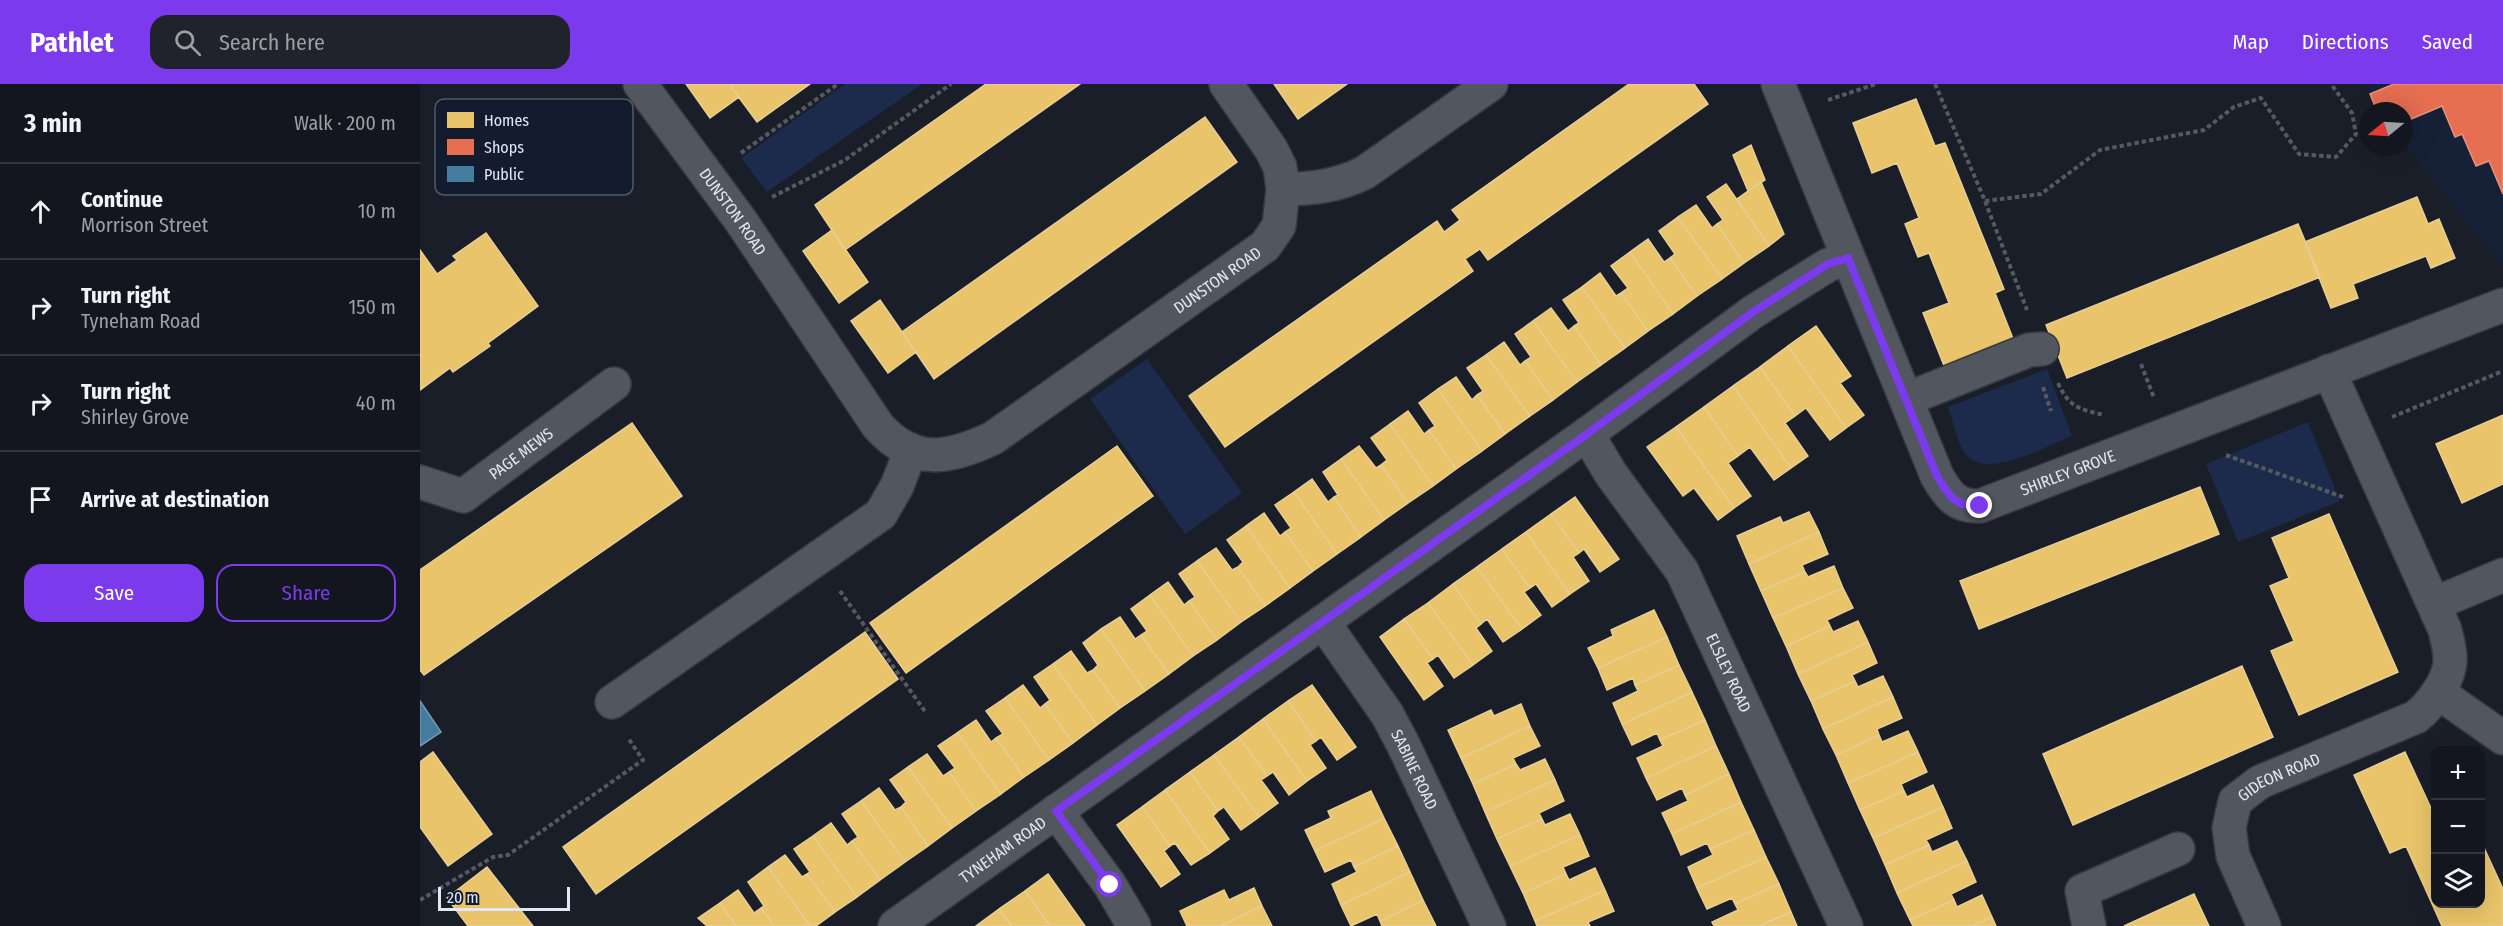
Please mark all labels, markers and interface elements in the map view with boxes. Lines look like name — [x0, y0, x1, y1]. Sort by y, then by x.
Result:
search box — [150, 15, 570, 69]
text: Pathlet — [30, 26, 114, 59]
icon: search — [171, 26, 204, 59]
text: Search here — [219, 29, 325, 56]
text: Map — [2232, 29, 2269, 55]
text: Directions — [2302, 29, 2389, 55]
text: Saved — [2422, 29, 2473, 55]
legend — [435, 99, 633, 195]
north arrow — [2359, 102, 2413, 156]
text: 3 min — [24, 108, 82, 139]
text: Walk · 200 m — [294, 111, 396, 135]
text: Homes — [484, 111, 529, 130]
text: Shops — [484, 138, 524, 157]
street label: DUNSTON ROAD — [696, 164, 771, 259]
text: Public — [484, 165, 524, 184]
text: Continue — [81, 186, 163, 213]
icon: ahead — [24, 195, 57, 228]
text: 10 m — [358, 199, 396, 223]
text: Morrison Street — [81, 213, 208, 237]
street label: DUNSTON ROAD — [1170, 242, 1265, 317]
text: Turn right — [81, 282, 170, 309]
icon: right — [24, 291, 57, 324]
text: 150 m — [349, 295, 396, 319]
text: Tyneham Road — [81, 309, 201, 333]
text: Turn right — [81, 378, 170, 405]
icon: right — [24, 387, 57, 420]
text: 40 m — [356, 391, 396, 415]
text: Shirley Grove — [81, 405, 189, 429]
street label: PAGE MEWS — [485, 423, 556, 483]
street label: SHIRLEY GROVE — [2017, 445, 2118, 499]
icon: arrive — [24, 483, 57, 516]
text: Arrive at destination — [81, 486, 269, 513]
route end — [1966, 492, 1992, 518]
button: Save — [24, 564, 204, 622]
button: Share — [216, 564, 396, 622]
street label: ELSLEY ROAD — [1703, 630, 1755, 715]
street label: SABINE ROAD — [1387, 726, 1442, 812]
map controls — [2431, 746, 2485, 908]
button: + — [2431, 746, 2485, 800]
street label: GIDEON ROAD — [2234, 749, 2323, 805]
button: − — [2431, 800, 2485, 854]
street label: TYNEHAM ROAD — [955, 812, 1050, 887]
button: layers — [2431, 854, 2485, 908]
route start — [1096, 871, 1122, 897]
scale bar — [438, 884, 570, 912]
text: 20 m — [447, 888, 478, 907]

